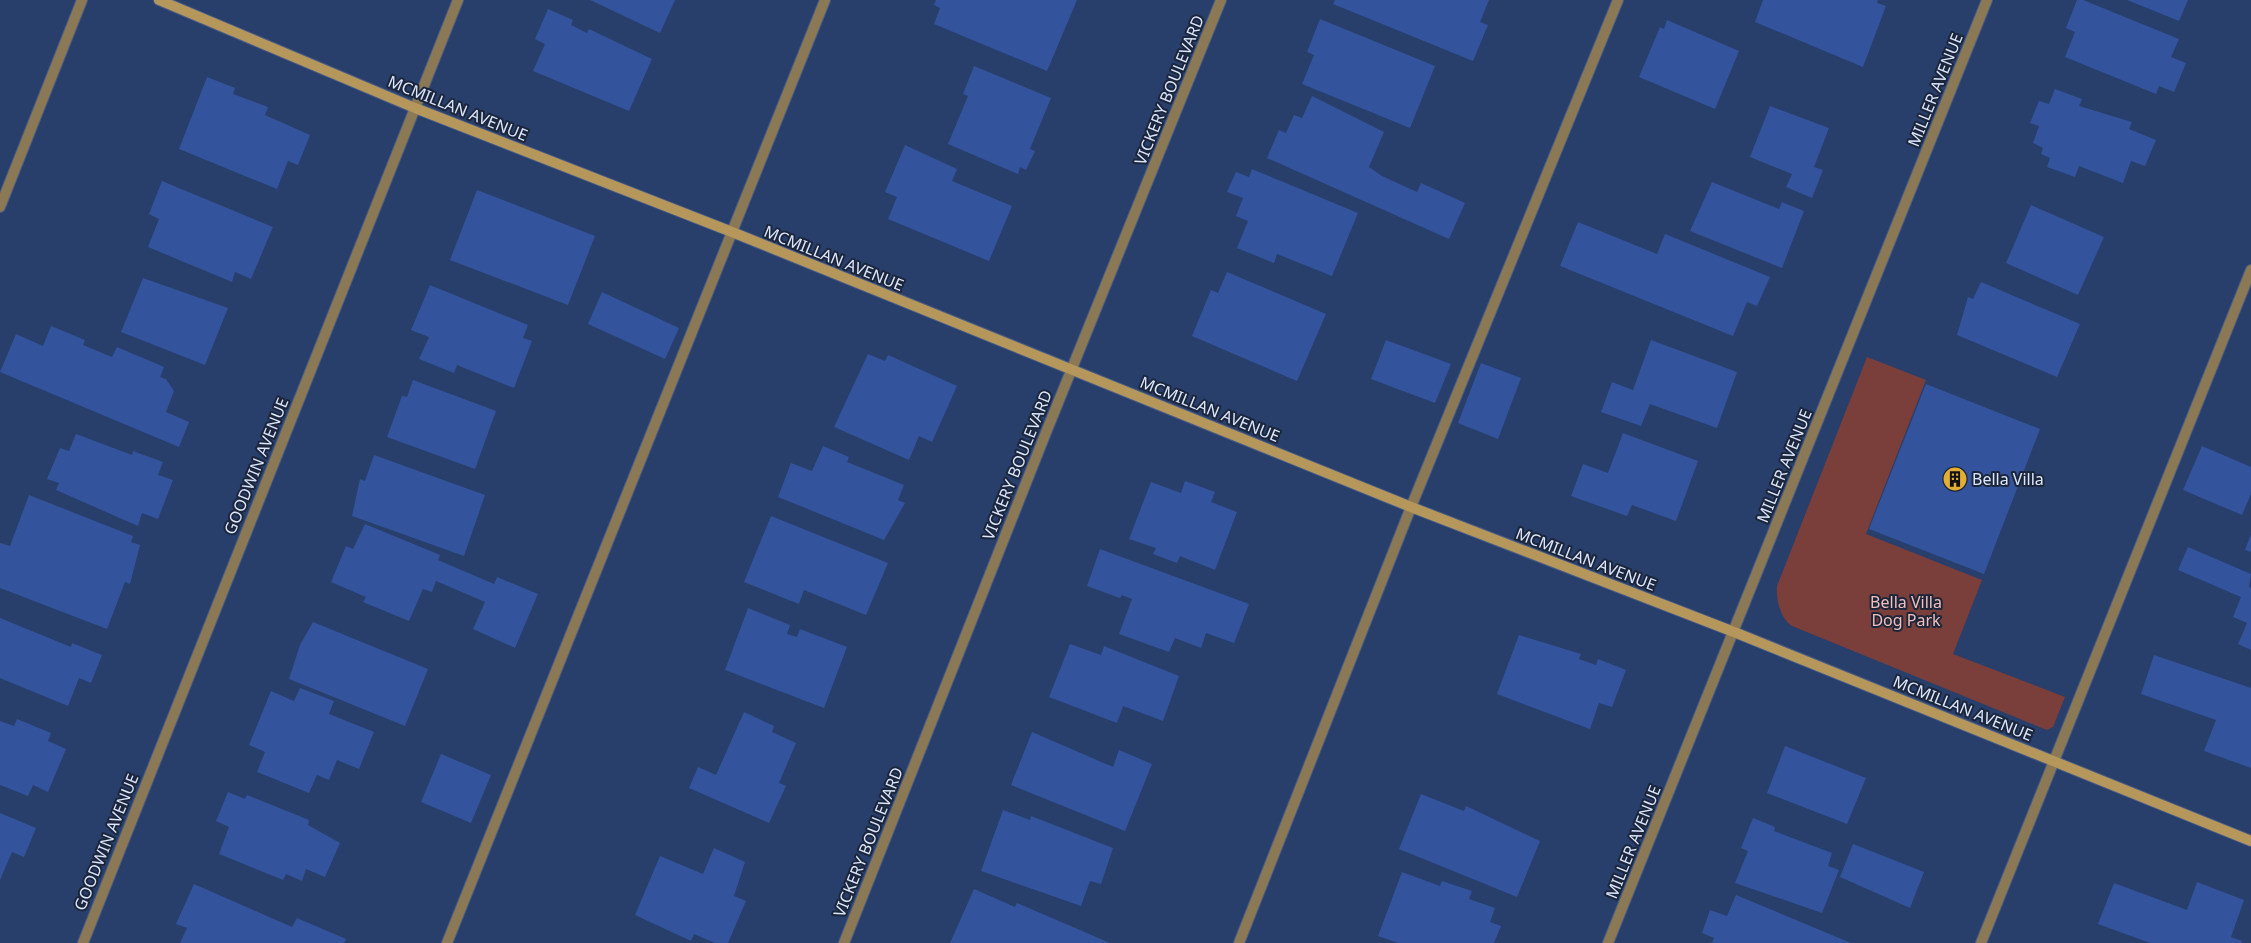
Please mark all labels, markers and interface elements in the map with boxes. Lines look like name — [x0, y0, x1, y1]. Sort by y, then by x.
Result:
street label: VICKERY BOULEVARD — [1129, 12, 1209, 168]
street label: MILLER AVENUE — [1902, 30, 1968, 150]
street label: MCMILLAN AVENUE — [385, 70, 531, 146]
street label: MCMILLAN AVENUE — [761, 220, 907, 296]
street label: MCMILLAN AVENUE — [1137, 371, 1283, 447]
street label: VICKERY BOULEVARD — [977, 387, 1057, 543]
street label: GOODWIN AVENUE — [219, 394, 293, 538]
street label: MILLER AVENUE — [1751, 406, 1817, 526]
building icon: Bella Villa — [1942, 466, 1968, 492]
place label: Bella Villa — [1972, 468, 2044, 490]
street label: MCMILLAN AVENUE — [1513, 522, 1659, 596]
park label: Bella Villa Dog Park — [1870, 591, 1942, 631]
street label: MCMILLAN AVENUE — [1890, 670, 2036, 746]
street label: VICKERY BOULEVARD — [828, 764, 908, 920]
street label: GOODWIN AVENUE — [69, 770, 143, 914]
street label: MILLER AVENUE — [1600, 782, 1666, 902]

